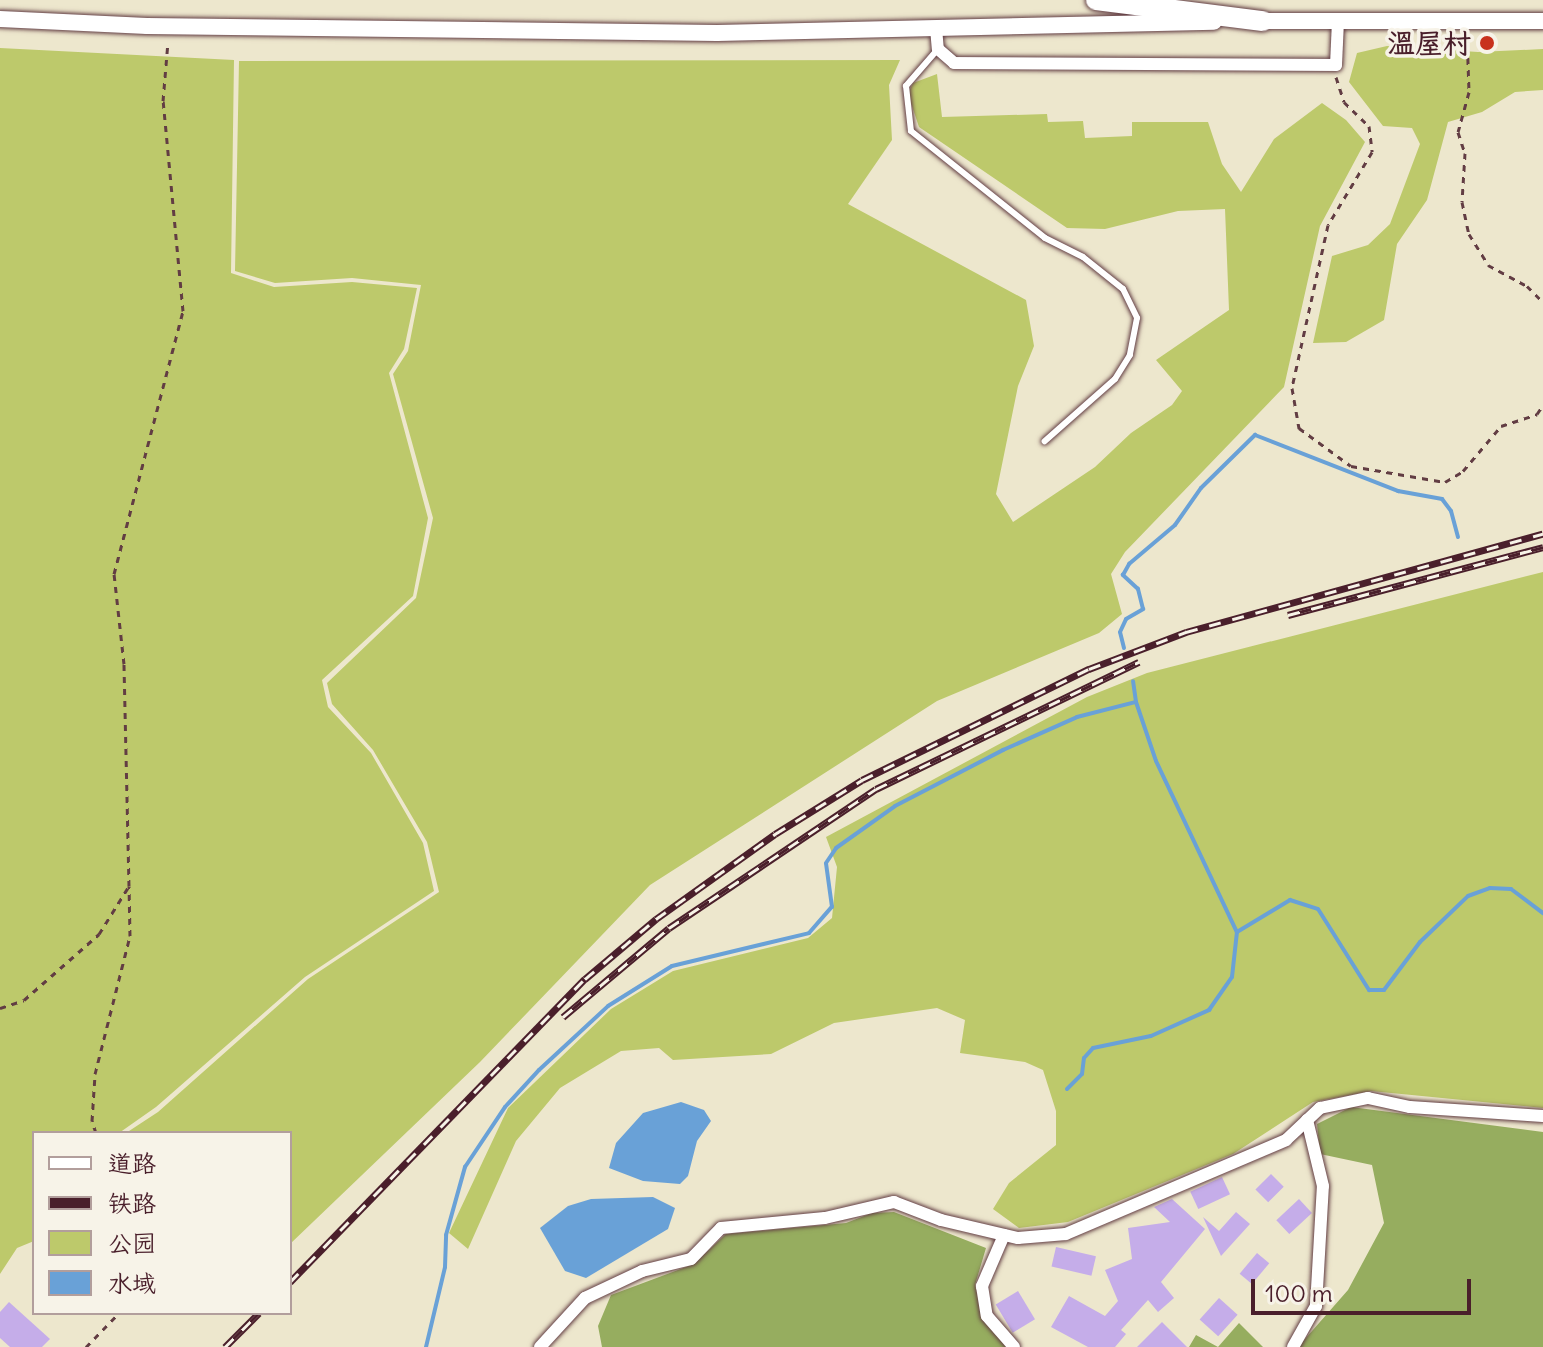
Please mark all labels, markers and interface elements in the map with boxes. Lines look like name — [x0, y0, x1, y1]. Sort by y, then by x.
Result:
place label: 温屋村 — [1387, 26, 1471, 60]
marker: 温屋村 — [1478, 34, 1496, 52]
legend — [32, 1131, 292, 1315]
text: 道路 — [108, 1148, 156, 1178]
text: 铁路 — [108, 1188, 156, 1218]
text: 公园 — [108, 1228, 156, 1258]
scale bar — [1255, 1263, 1475, 1313]
text: 水域 — [108, 1268, 156, 1298]
text: 100 m — [1265, 1278, 1333, 1308]

